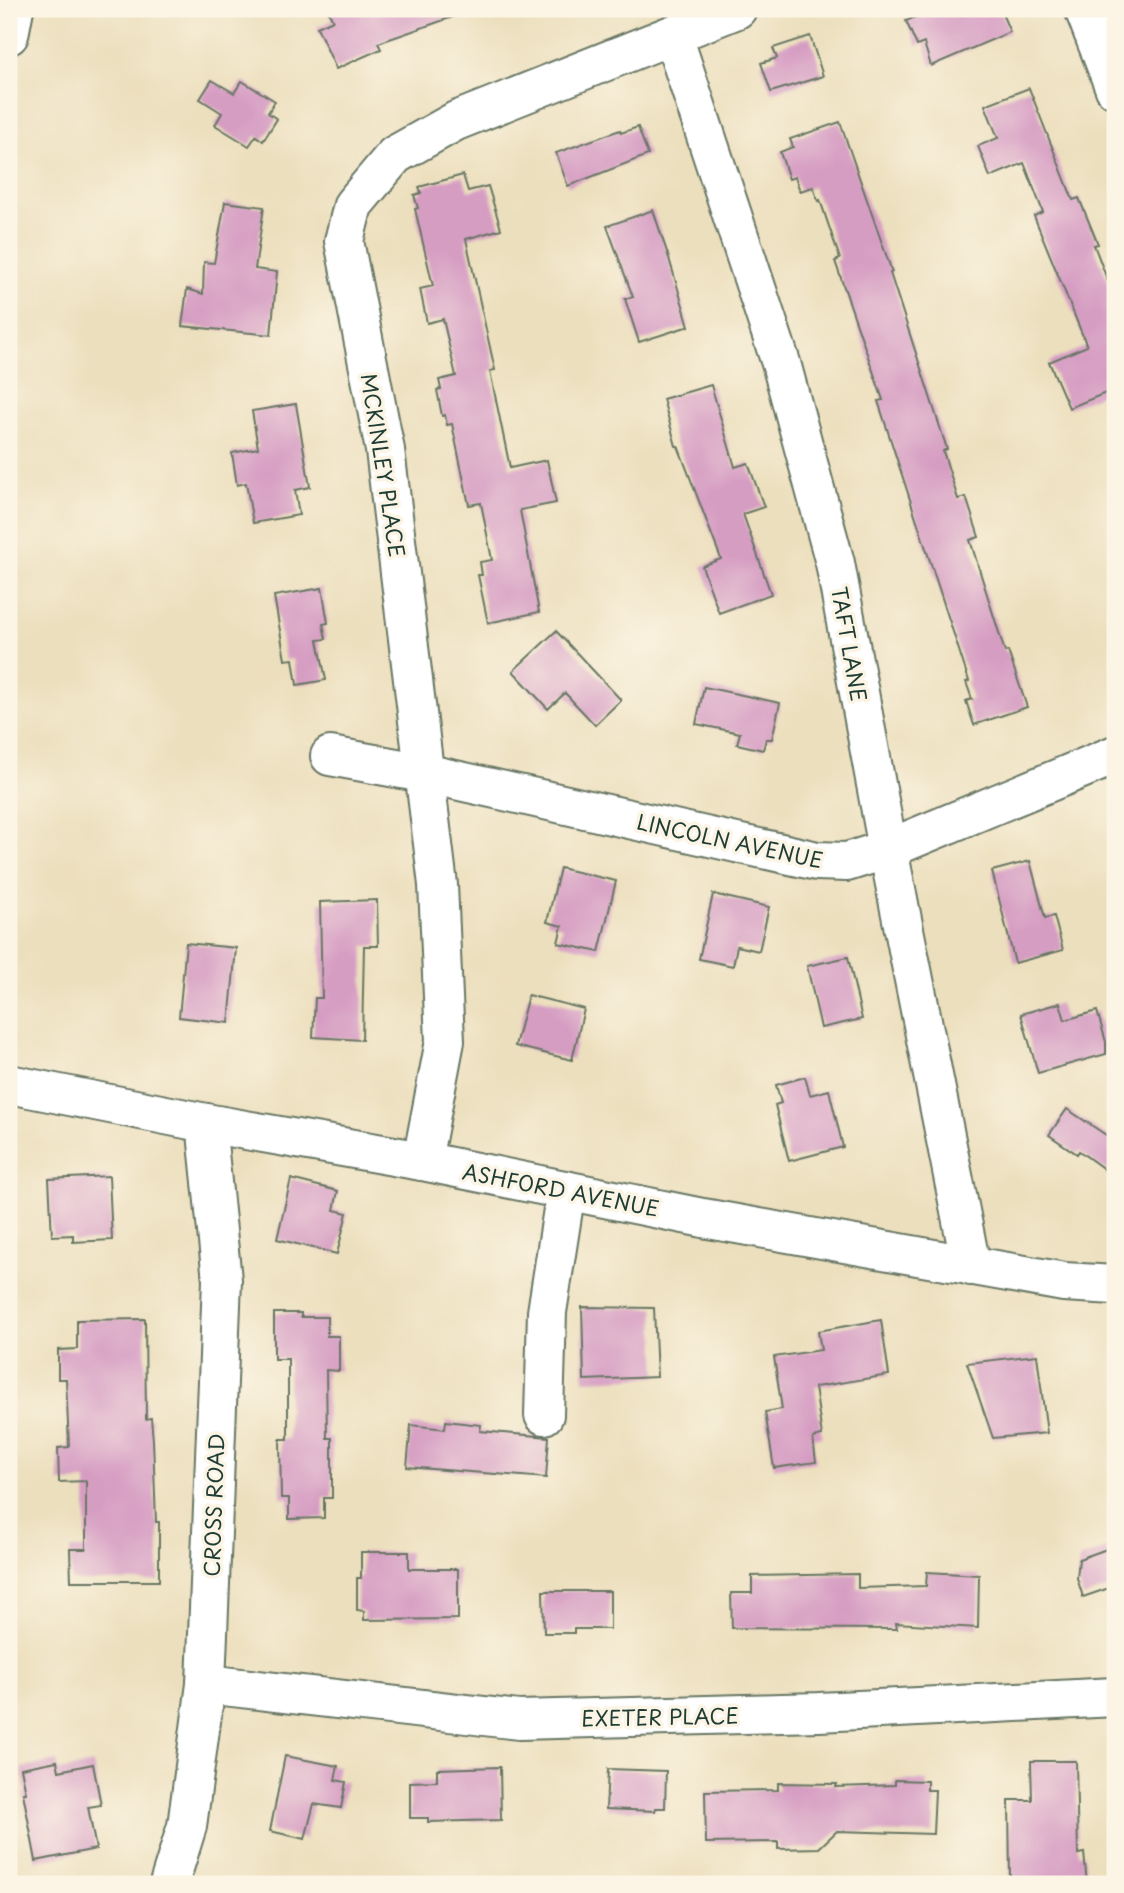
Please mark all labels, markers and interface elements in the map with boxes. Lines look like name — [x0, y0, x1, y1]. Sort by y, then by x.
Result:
street label: MCKINLEY PLACE — [354, 371, 414, 559]
street label: TAFT LANE — [824, 584, 876, 704]
street label: LINCOLN AVENUE — [634, 805, 826, 875]
street label: ASHFORD AVENUE — [460, 1154, 662, 1224]
street label: CROSS ROAD — [195, 1433, 231, 1577]
street label: EXETER PLACE — [581, 1699, 739, 1733]

